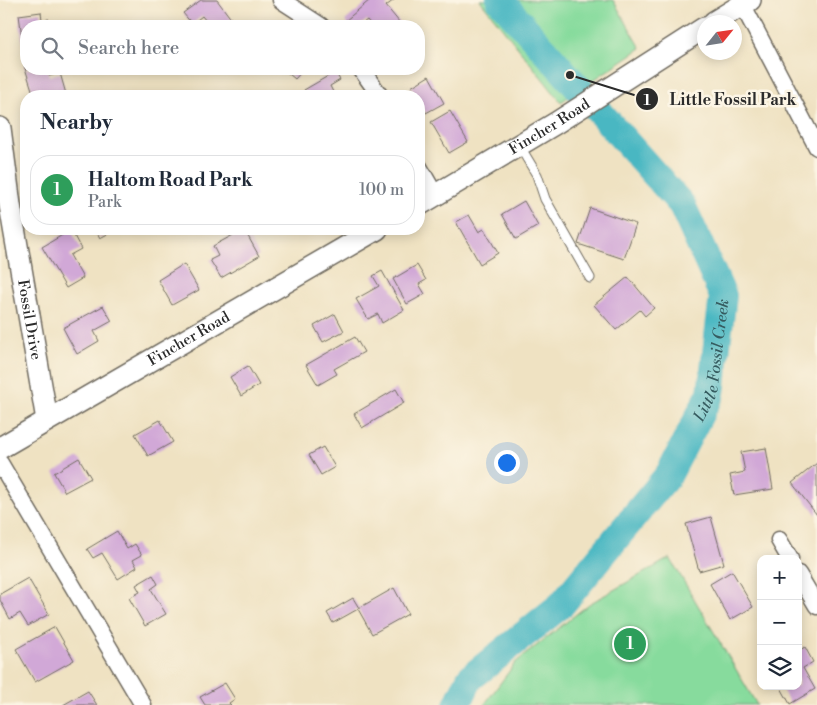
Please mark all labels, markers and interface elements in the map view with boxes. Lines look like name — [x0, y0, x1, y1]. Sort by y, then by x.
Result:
north arrow — [697, 15, 742, 60]
search box — [20, 20, 425, 75]
icon: search — [38, 34, 66, 62]
text: Search here — [78, 36, 179, 60]
callout: Little Fossil Park — [635, 84, 807, 115]
text: Little Fossil Park — [669, 90, 798, 110]
text: 1 — [643, 91, 651, 110]
street label: Fincher Road — [505, 94, 594, 159]
text: Nearby — [40, 110, 113, 136]
text: Haltom Road Park — [88, 168, 253, 192]
text: 1 — [53, 180, 61, 200]
text: 100 m — [359, 180, 404, 200]
text: Park — [88, 192, 121, 212]
street label: Fossil Drive — [13, 278, 45, 361]
water label: Little Fossil Creek — [689, 298, 734, 426]
street label: Fincher Road — [144, 307, 234, 370]
your location — [494, 450, 520, 476]
map controls — [757, 555, 802, 690]
button: + — [757, 555, 802, 600]
button: − — [757, 600, 802, 645]
pin: 1 — [614, 625, 646, 663]
button: layers — [757, 645, 802, 690]

